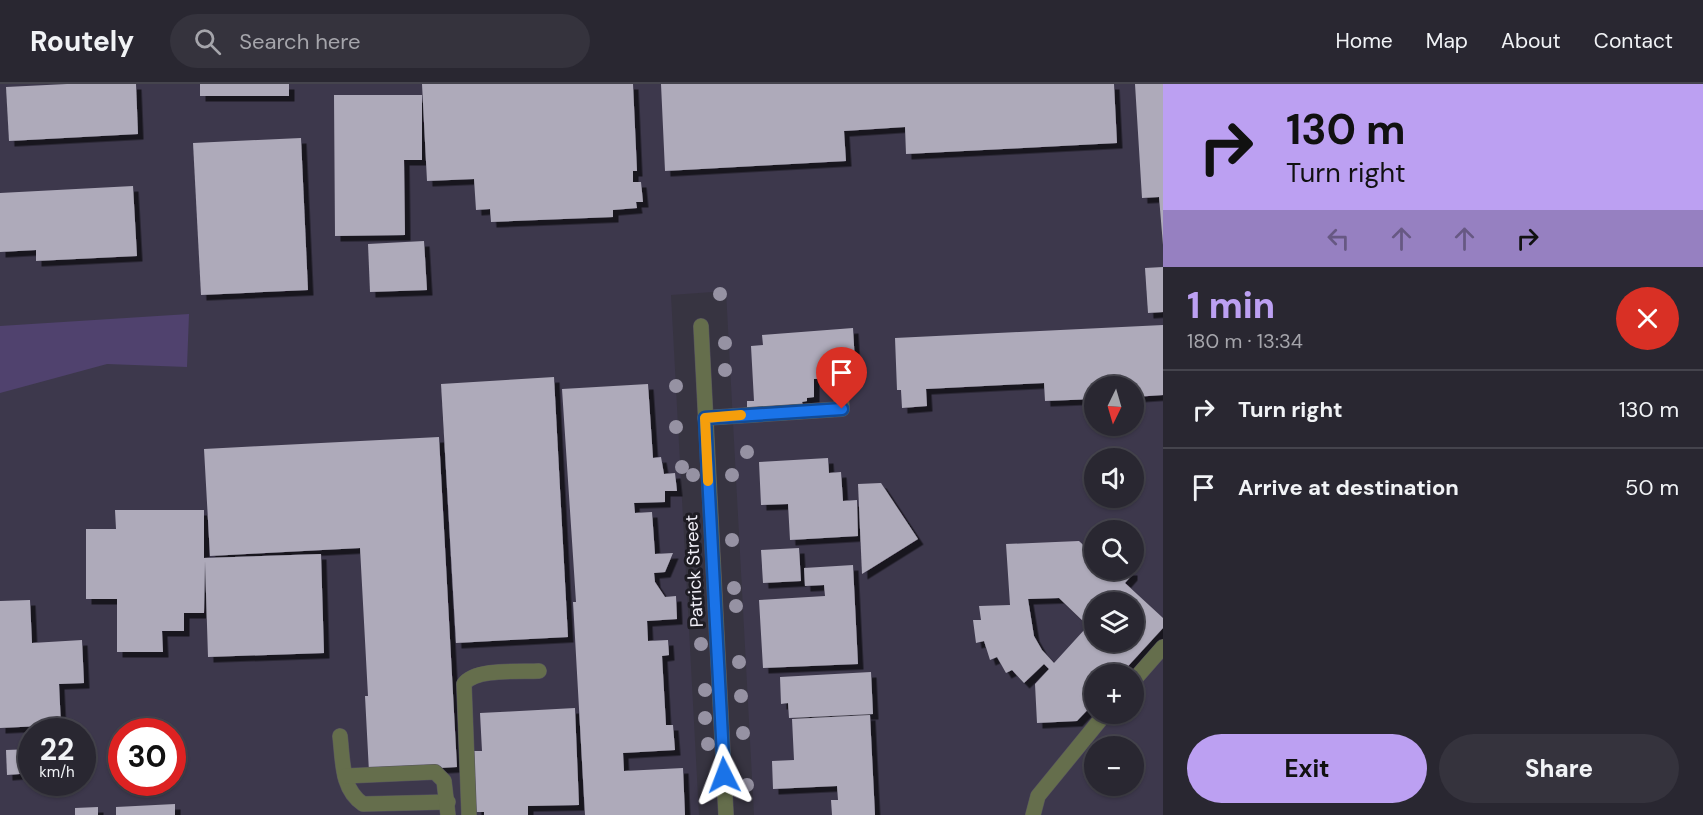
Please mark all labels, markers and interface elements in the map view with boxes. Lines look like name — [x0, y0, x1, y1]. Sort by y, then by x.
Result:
search box — [170, 14, 590, 68]
text: Routely — [30, 23, 134, 60]
icon: search — [191, 25, 224, 58]
text: Search here — [239, 27, 361, 56]
text: Home — [1335, 27, 1393, 55]
text: Map — [1426, 27, 1468, 55]
text: About — [1501, 27, 1561, 55]
text: Contact — [1594, 27, 1673, 55]
text: 130 m — [1286, 102, 1406, 157]
icon: right — [1187, 108, 1265, 186]
text: Turn right — [1286, 155, 1406, 190]
icon: left — [1322, 222, 1355, 255]
icon: ahead — [1385, 222, 1418, 255]
icon: ahead — [1448, 222, 1481, 255]
icon: right — [1511, 222, 1544, 255]
text: 1 min — [1187, 282, 1275, 329]
button: close — [1616, 287, 1679, 350]
text: 180 m · 13:34 — [1187, 328, 1303, 354]
pin — [816, 347, 867, 409]
icon: arrive — [825, 356, 858, 389]
north arrow — [1084, 376, 1144, 436]
map controls — [1084, 376, 1144, 796]
icon: right — [1187, 393, 1220, 426]
text: Turn right — [1238, 395, 1343, 424]
text: 130 m — [1619, 395, 1679, 424]
button: sound — [1084, 448, 1144, 508]
icon: arrive — [1187, 471, 1220, 504]
text: Arrive at destination — [1238, 473, 1459, 502]
text: 50 m — [1625, 473, 1679, 502]
street label: Patrick Street — [679, 514, 709, 628]
button: search — [1084, 520, 1144, 580]
button: layers — [1084, 592, 1144, 652]
button: + — [1084, 664, 1144, 724]
speed limit sign: 30 — [108, 718, 186, 796]
text: 22 — [40, 730, 74, 769]
button: Exit — [1187, 734, 1427, 803]
button: Share — [1439, 734, 1679, 803]
button: − — [1084, 736, 1144, 796]
position arrow — [692, 743, 756, 807]
text: km/h — [39, 762, 75, 782]

